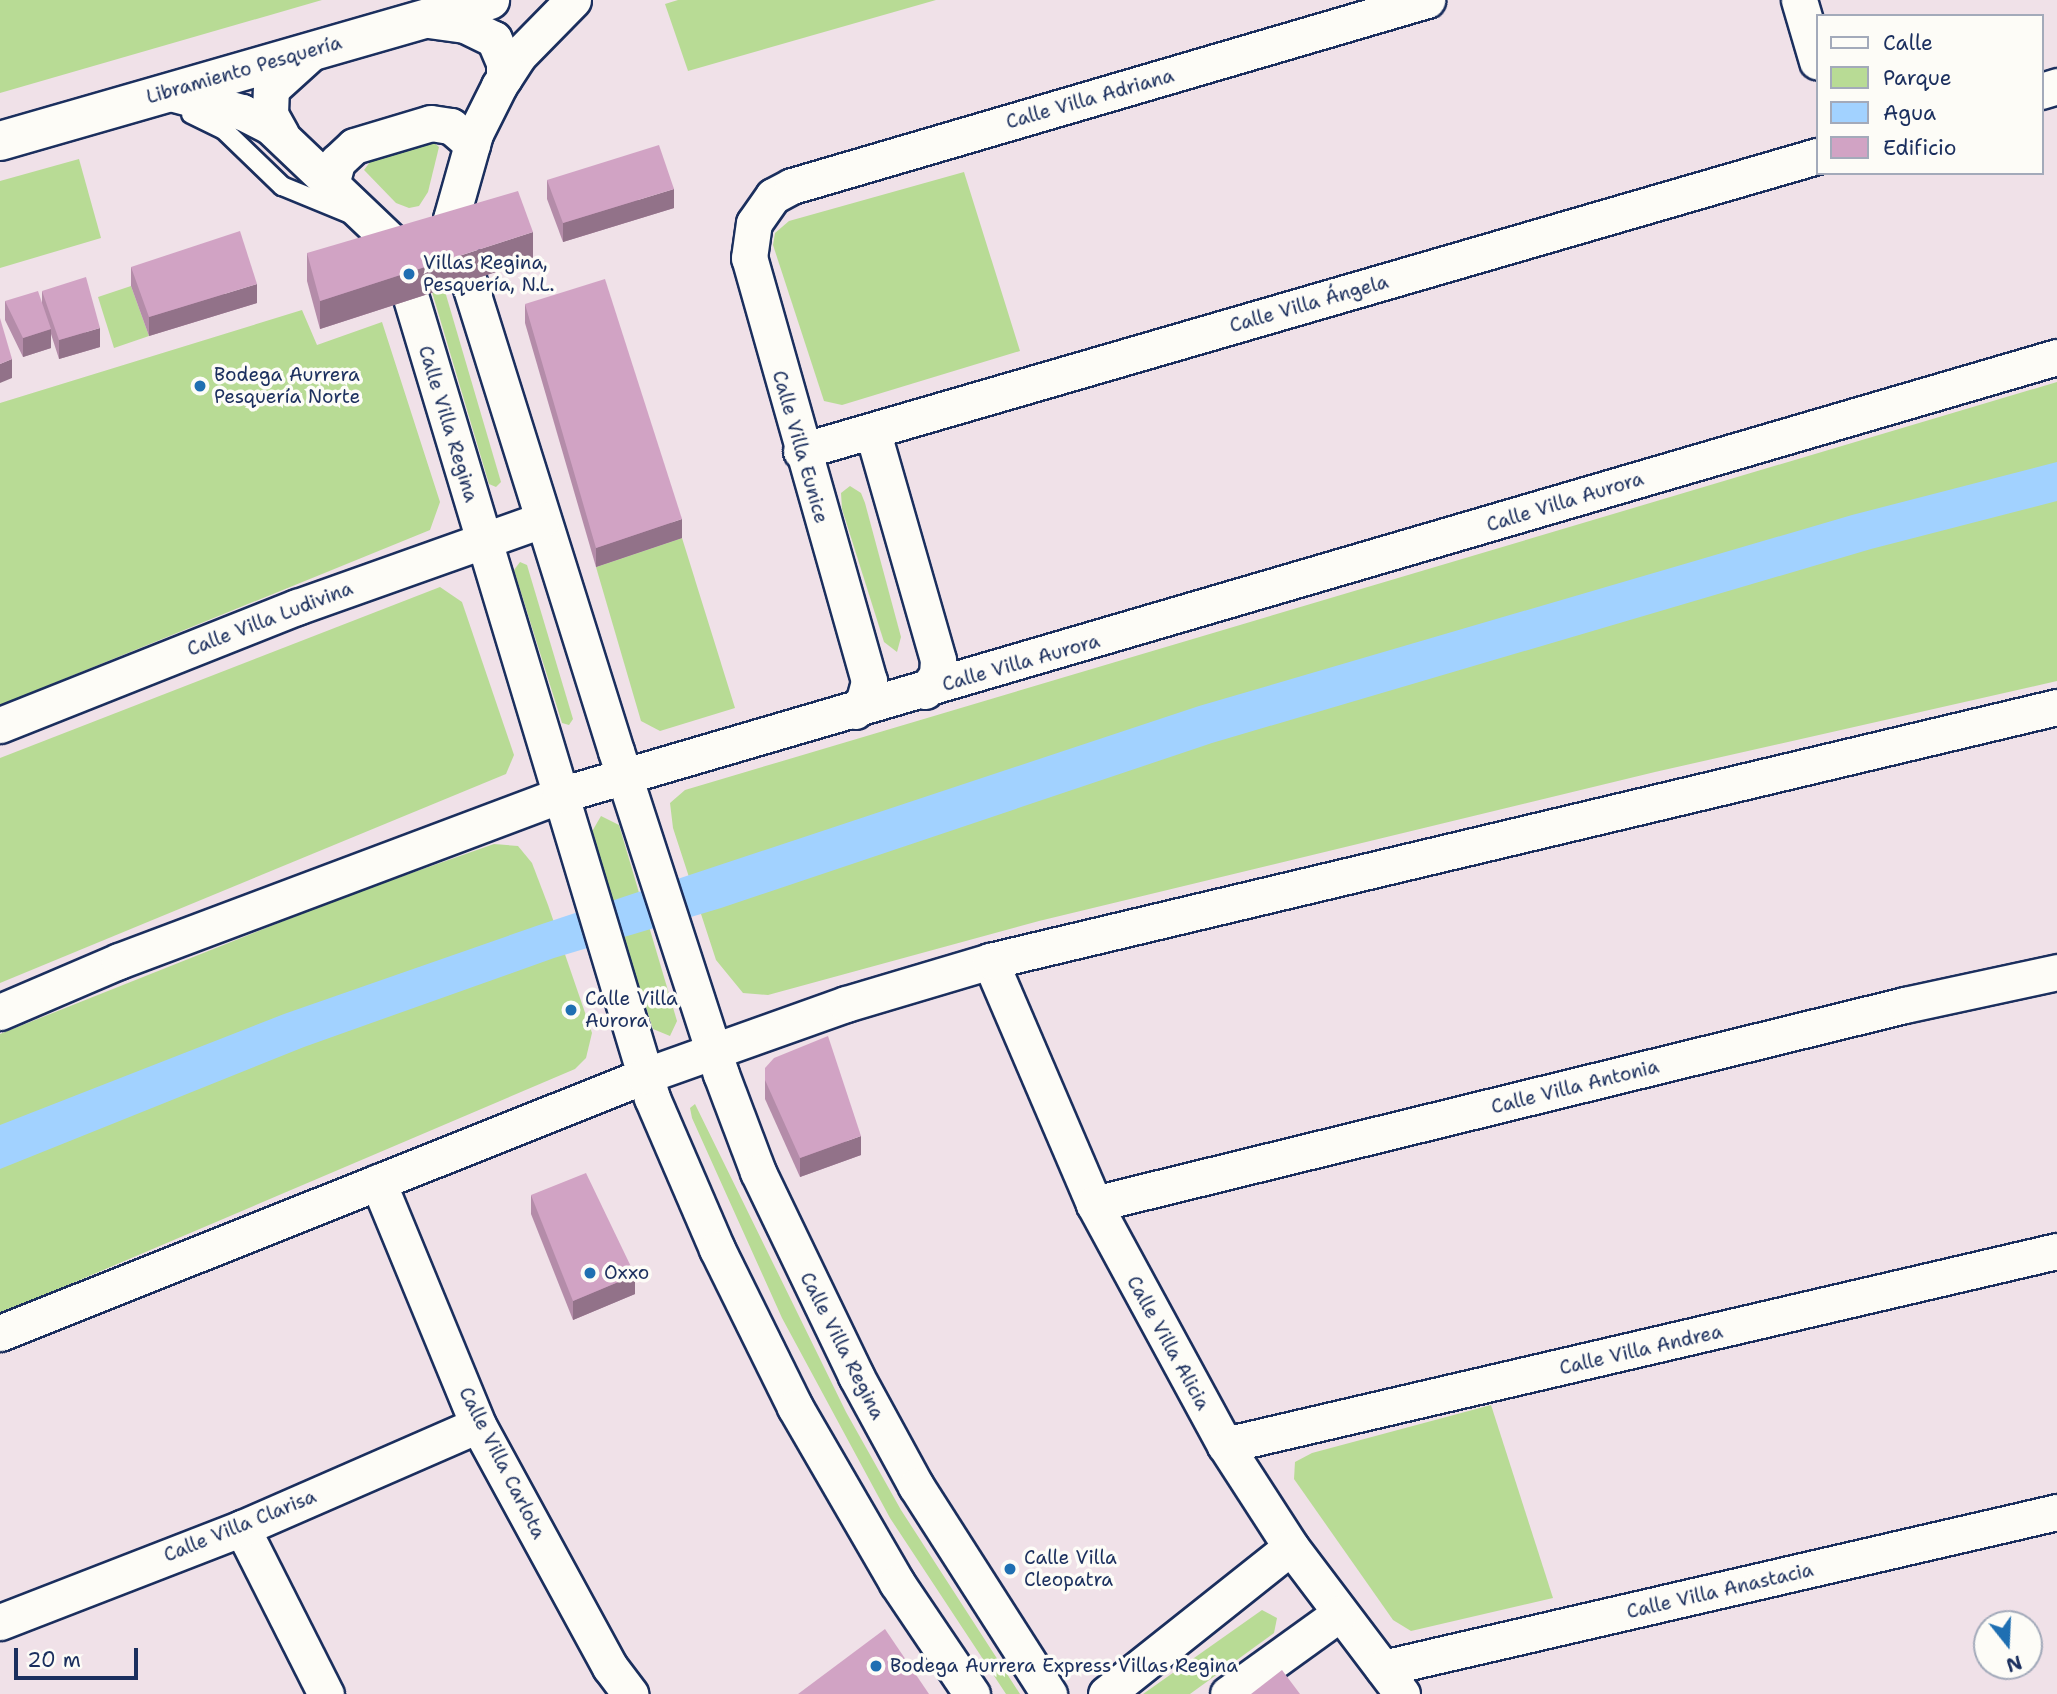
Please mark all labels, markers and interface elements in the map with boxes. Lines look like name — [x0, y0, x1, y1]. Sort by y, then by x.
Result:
legend — [1815, 14, 2043, 175]
text: Calle — [1883, 29, 1933, 57]
street label: Libramiento Pesquería — [144, 31, 344, 109]
street label: Calle Villa Adriana — [1003, 64, 1177, 134]
text: Parque — [1883, 64, 1952, 92]
text: Agua — [1883, 99, 1936, 127]
text: Edificio — [1883, 134, 1956, 162]
place label: Villas Regina, Pesquería, N.L. — [423, 252, 554, 296]
marker: Villas Regina, Pesquería, N.L. — [401, 266, 417, 282]
street label: Calle Villa Ángela — [1227, 270, 1391, 338]
street label: Calle Villa Regina — [413, 343, 483, 505]
place label: Bodega Aurrera Pesquería Norte — [214, 364, 360, 408]
street label: Calle Villa Eunice — [767, 368, 833, 526]
marker: Bodega Aurrera Pesquería Norte — [192, 378, 208, 394]
street label: Calle Villa Aurora — [1484, 467, 1646, 537]
street label: Calle Villa Ludivina — [184, 577, 356, 661]
street label: Calle Villa Aurora — [940, 630, 1102, 696]
place label: Calle Villa Aurora — [585, 988, 678, 1032]
marker: Calle Villa Aurora — [563, 1002, 579, 1018]
street label: Calle Villa Antonia — [1489, 1055, 1661, 1119]
place label: Oxxo — [604, 1262, 649, 1284]
marker: Oxxo — [582, 1265, 598, 1281]
street label: Calle Villa Regina — [795, 1268, 889, 1424]
street label: Calle Villa Alicia — [1122, 1272, 1214, 1414]
street label: Calle Villa Andrea — [1557, 1320, 1725, 1380]
street label: Calle Villa Carlota — [454, 1383, 550, 1543]
street label: Calle Villa Clarisa — [160, 1485, 320, 1567]
place label: Calle Villa Cleopatra — [1024, 1547, 1117, 1591]
street label: Calle Villa Anastacia — [1624, 1558, 1816, 1624]
marker: Calle Villa Cleopatra — [1002, 1561, 1018, 1577]
north arrow — [1973, 1610, 2043, 1680]
scale bar — [18, 1634, 142, 1678]
text: 20 m — [27, 1646, 81, 1674]
text: N — [2003, 1649, 2025, 1678]
place label: Bodega Aurrera Express Villas Regina — [890, 1655, 1238, 1677]
marker: Bodega Aurrera Express Villas Regina — [868, 1658, 884, 1674]

